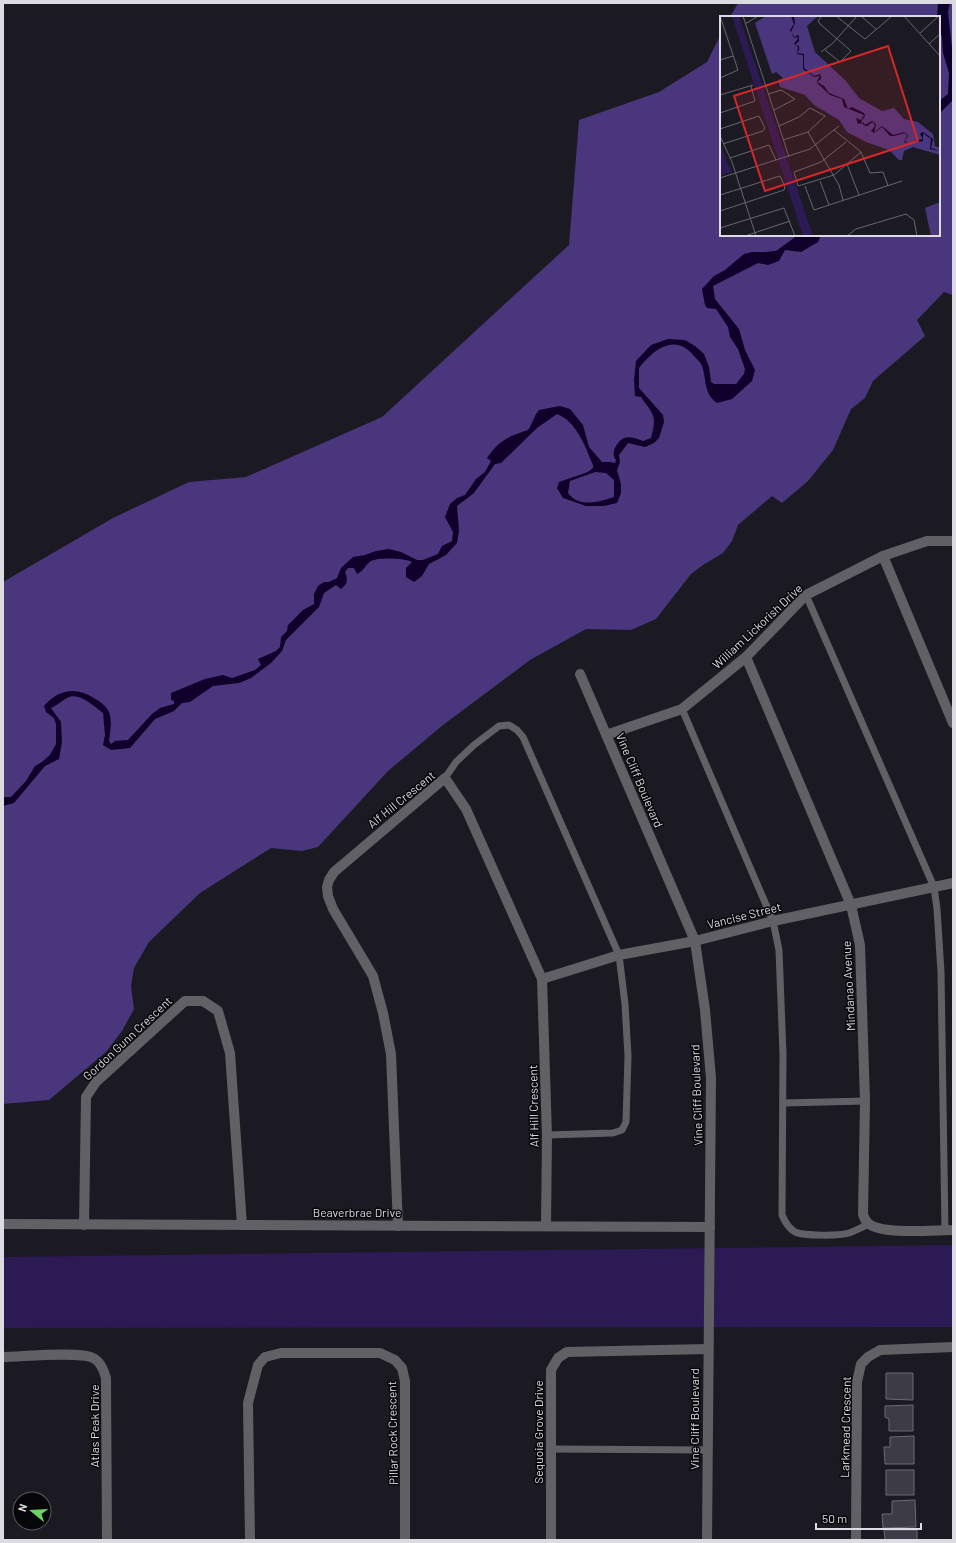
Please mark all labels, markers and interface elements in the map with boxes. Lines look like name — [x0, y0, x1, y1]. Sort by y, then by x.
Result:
inset map — [720, 16, 940, 236]
street label: William Lickorish Drive — [709, 581, 805, 671]
street label: Vine Cliff Boulevard — [614, 731, 666, 829]
street label: Alf Hill Crescent — [364, 768, 438, 830]
street label: Vancise Street — [706, 899, 782, 931]
street label: Mindanao Avenue — [839, 941, 857, 1031]
street label: Gordon Gunn Crescent — [80, 993, 174, 1083]
street label: Vine Cliff Boulevard — [687, 1044, 705, 1146]
street label: Alf Hill Crescent — [525, 1065, 541, 1147]
street label: Beaverbrae Drive — [313, 1205, 401, 1219]
street label: Vine Cliff Boulevard — [687, 1368, 701, 1470]
street label: Larkmead Crescent — [837, 1376, 853, 1478]
street label: Sequoia Grove Drive — [531, 1380, 545, 1484]
street label: Pillar Rock Crescent — [384, 1381, 400, 1485]
street label: Atlas Peak Drive — [87, 1384, 101, 1468]
north arrow — [12, 1491, 52, 1531]
text: N — [15, 1502, 29, 1513]
scale bar — [816, 1505, 921, 1531]
text: 50 m — [822, 1511, 847, 1525]

